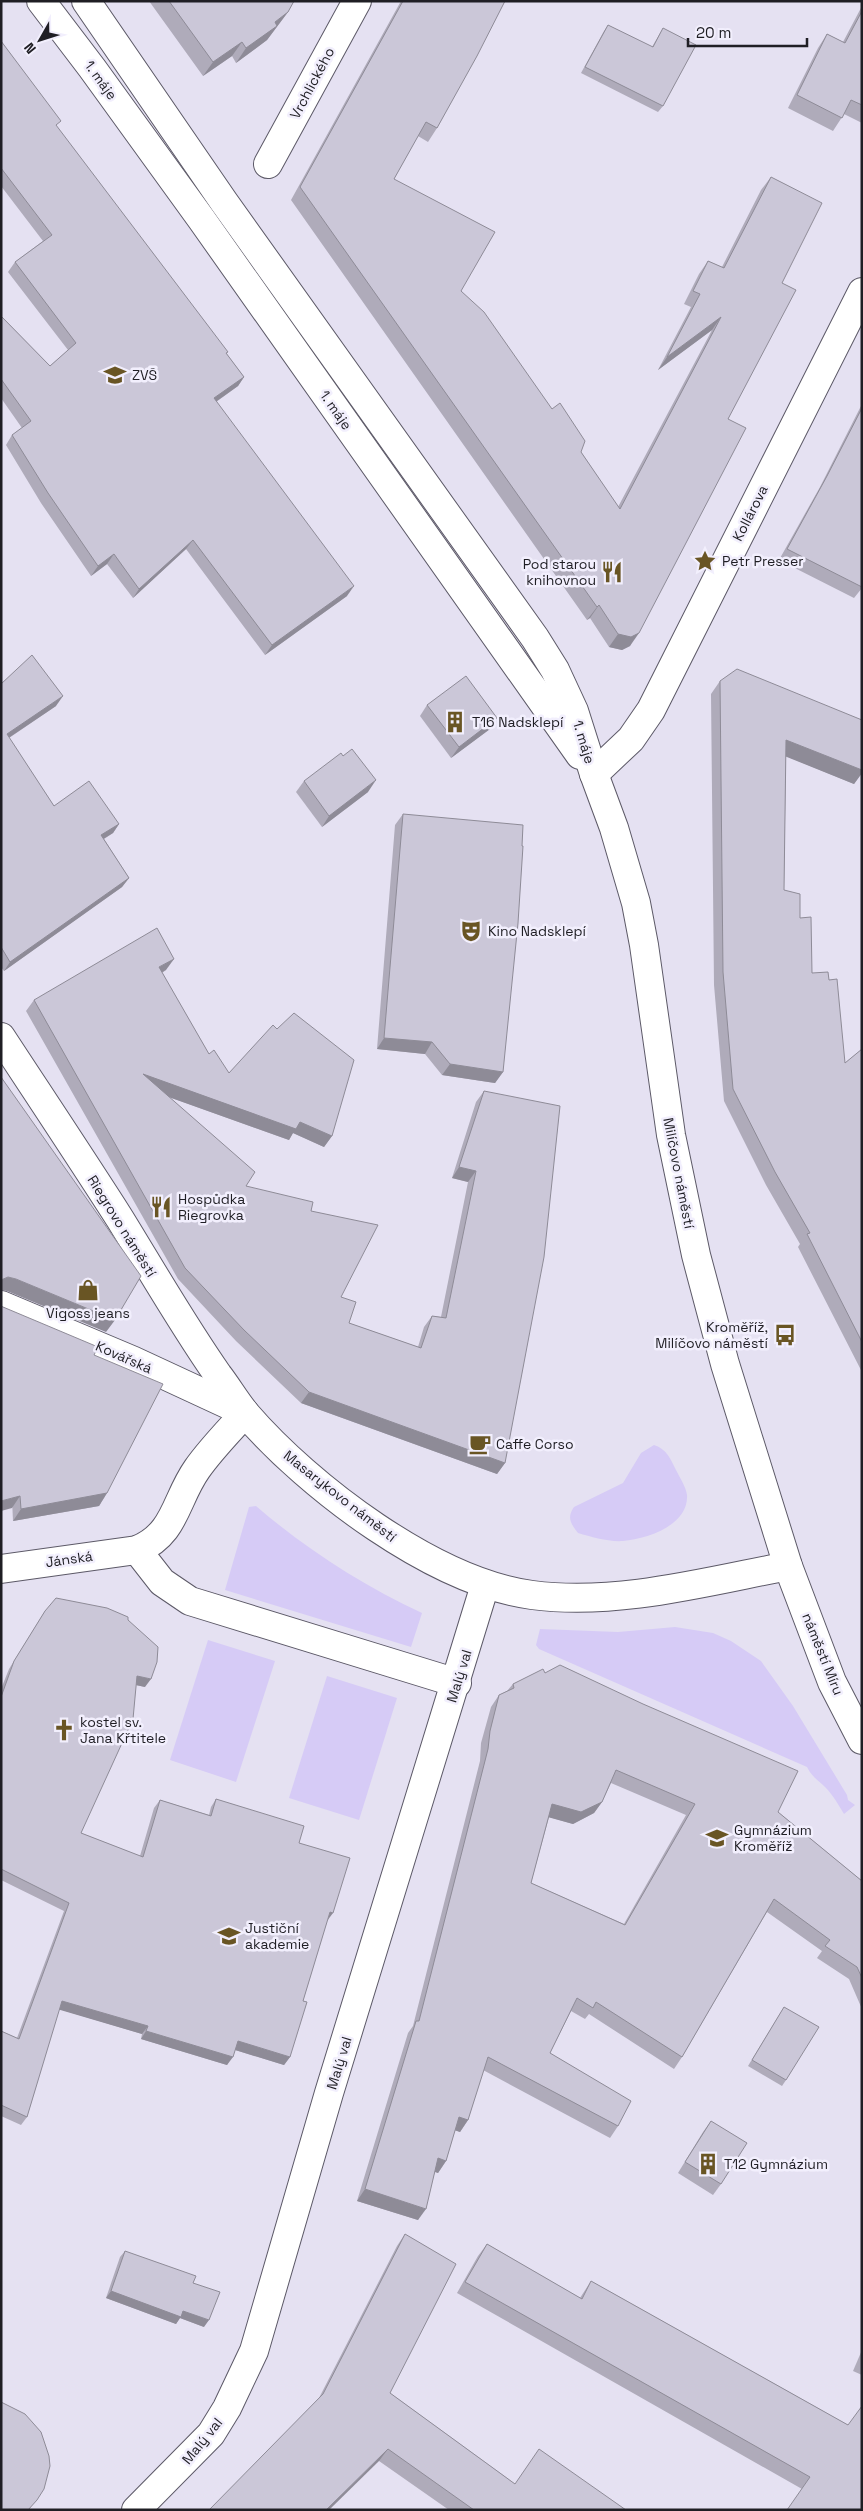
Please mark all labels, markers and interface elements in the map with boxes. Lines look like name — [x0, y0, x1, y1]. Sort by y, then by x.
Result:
north arrow — [15, 15, 65, 65]
scale bar — [688, 15, 807, 47]
text: 20 m — [696, 23, 731, 42]
text: N — [20, 39, 40, 57]
street label: Vrchlického — [286, 44, 338, 122]
street label: 1. máje — [81, 57, 121, 103]
school or university icon: ZVŠ — [102, 362, 128, 388]
place label: ZVŠ — [132, 366, 157, 384]
street label: 1. máje — [316, 387, 356, 433]
street label: Kollárova — [728, 482, 772, 544]
place icon: Petr Presser — [692, 548, 718, 574]
place label: Petr Presser — [722, 552, 804, 570]
place label: Pod starou knihovnou — [523, 555, 596, 589]
restaurant icon: Pod starou knihovnou — [599, 559, 625, 585]
building icon: T16 Nadsklepí — [442, 709, 468, 735]
place label: T16 Nadsklepí — [472, 713, 564, 731]
street label: 1. máje — [569, 718, 599, 766]
theatre icon: Kino Nadsklepí — [458, 918, 484, 944]
place label: Kino Nadsklepí — [488, 922, 587, 940]
street label: Milíčovo náměstí — [659, 1116, 699, 1231]
street label: Riegrovo náměstí — [83, 1172, 161, 1281]
place label: Hospůdka Riegrovka — [178, 1190, 245, 1224]
restaurant icon: Hospůdka Riegrovka — [148, 1194, 174, 1220]
shop icon: Vigoss jeans — [75, 1277, 101, 1303]
place label: Vigoss jeans — [46, 1304, 130, 1322]
place label: Kroměříž, Milíčovo náměstí — [655, 1318, 769, 1352]
bus stop icon: Kroměříž, Milíčovo náměstí — [772, 1322, 798, 1348]
street label: Kovářská — [93, 1337, 155, 1377]
cafe icon: Caffe Corso — [467, 1431, 493, 1457]
place label: Caffe Corso — [496, 1435, 574, 1453]
street label: Masarykovo náměstí — [280, 1446, 401, 1546]
street label: Jánská — [44, 1547, 94, 1571]
street label: náměstí Míru — [798, 1610, 848, 1698]
street label: Malý val — [442, 1647, 476, 1705]
place label: kostel sv. Jana Křtitele — [80, 1713, 166, 1747]
church icon: kostel sv. Jana Křtitele — [51, 1717, 77, 1743]
place label: Gymnázium Kroměříž — [734, 1821, 812, 1855]
school or university icon: Gymnázium Kroměříž — [704, 1825, 730, 1851]
place label: Justiční akademie — [245, 1919, 309, 1953]
school or university icon: Justiční akademie — [216, 1923, 242, 1949]
street label: Malý val — [322, 2034, 356, 2092]
building icon: T12 Gymnázium — [695, 2151, 721, 2177]
place label: T12 Gymnázium — [724, 2155, 828, 2173]
street label: Malý val — [178, 2414, 226, 2468]

